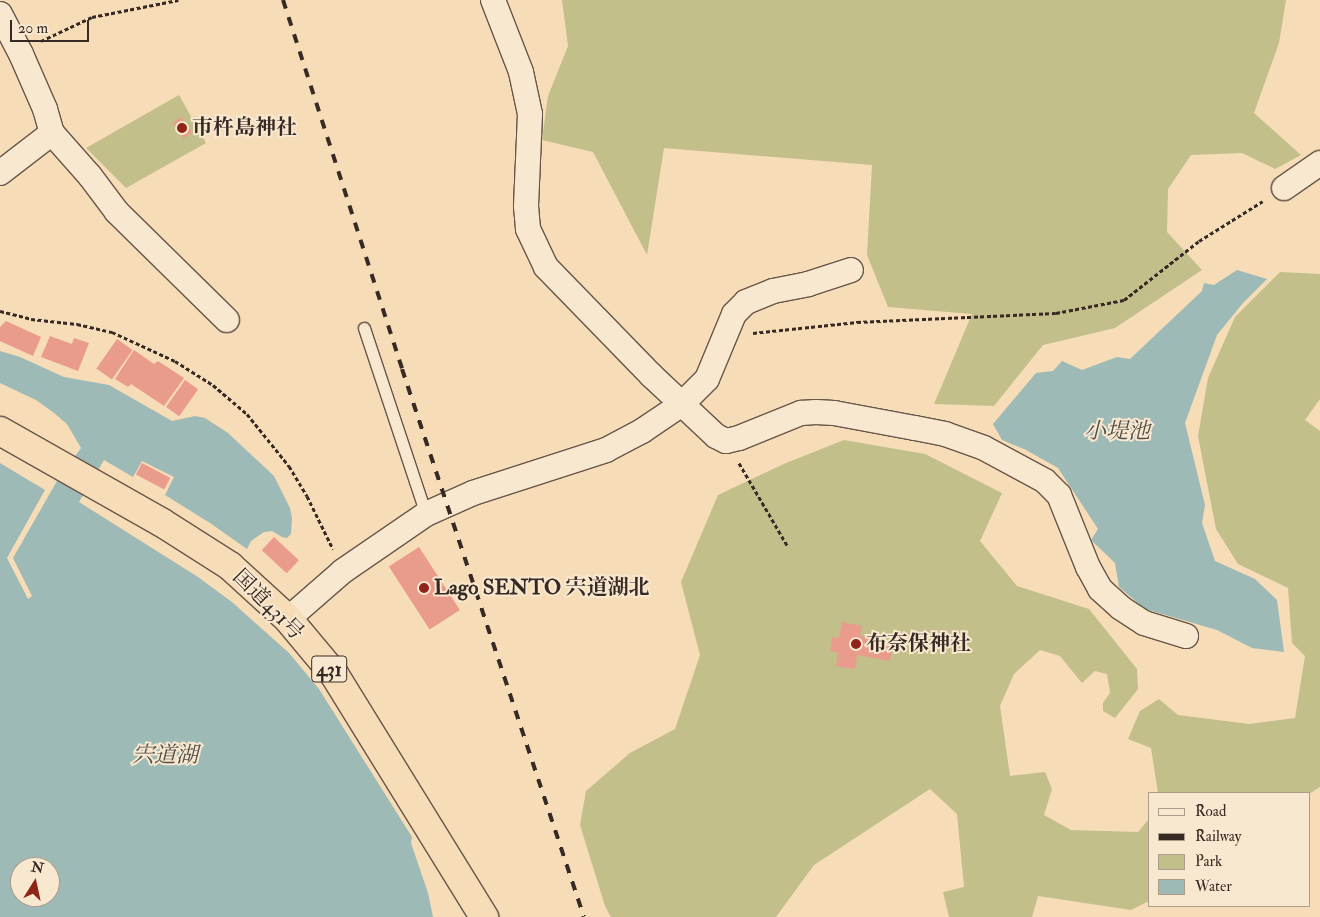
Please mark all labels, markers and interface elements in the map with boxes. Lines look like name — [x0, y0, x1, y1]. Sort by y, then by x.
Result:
scale bar — [12, 10, 91, 42]
text: 20 m — [18, 19, 48, 38]
place label: 市杵島神社 — [192, 115, 297, 141]
marker: 市杵島神社 — [176, 122, 188, 134]
water label: 小堤池 — [1084, 419, 1150, 445]
street label: 国道431号 — [227, 564, 309, 646]
place label: Lago SENTO 宍道湖北 — [434, 575, 650, 601]
marker: Lago SENTO 宍道湖北 — [418, 582, 430, 594]
place label: 布奈保神社 — [866, 631, 971, 657]
marker: 布奈保神社 — [850, 638, 862, 650]
road number: 431 — [310, 652, 348, 686]
water label: 宍道湖 — [132, 743, 198, 769]
legend — [1148, 792, 1310, 907]
text: Road — [1195, 802, 1226, 821]
text: Railway — [1195, 827, 1241, 846]
text: Park — [1195, 852, 1222, 871]
north arrow — [10, 857, 60, 907]
text: N — [30, 858, 45, 877]
text: Water — [1195, 877, 1232, 896]

